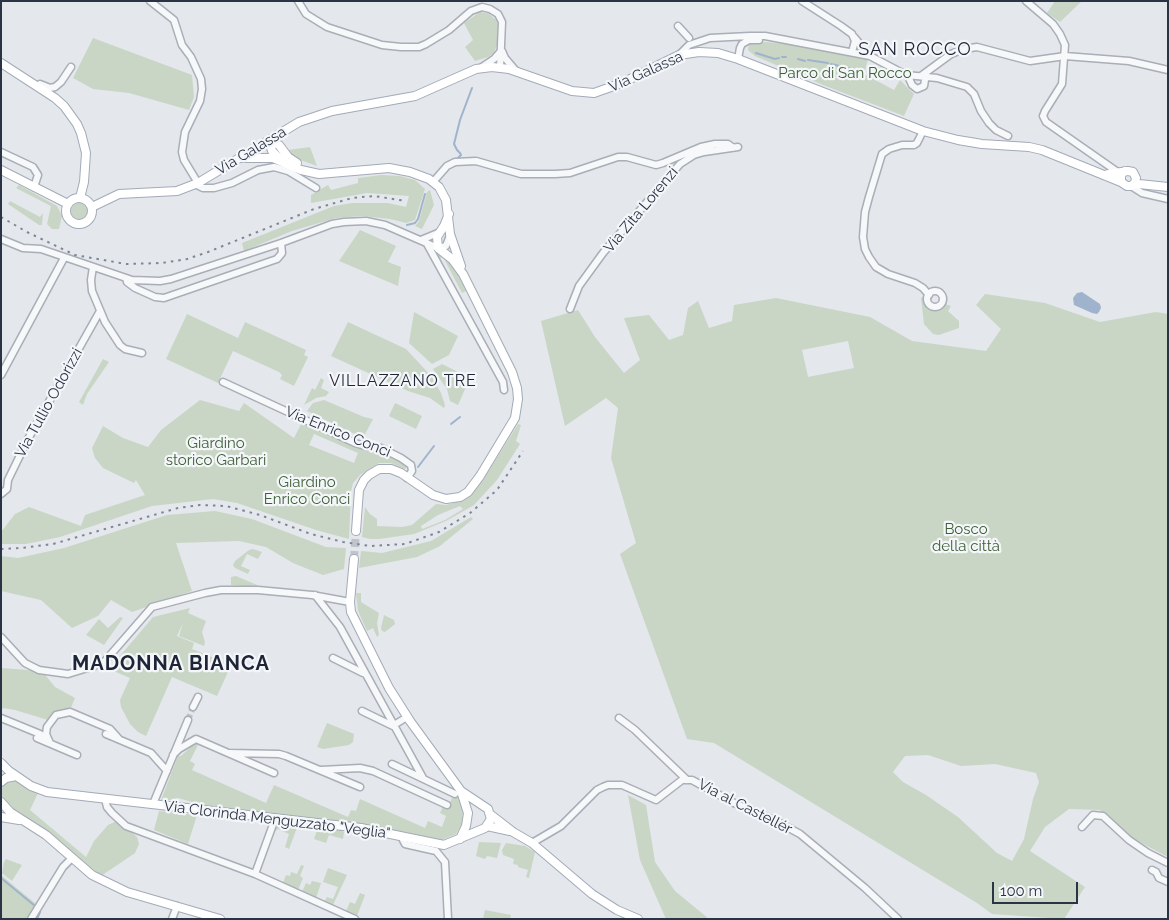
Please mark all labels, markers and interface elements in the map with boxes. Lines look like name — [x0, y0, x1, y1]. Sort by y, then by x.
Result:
district label: SAN ROCCO — [857, 39, 973, 61]
street label: Via Galassa — [606, 48, 686, 96]
park label: Parco di San Rocco — [778, 64, 912, 82]
street label: Via Galassa — [212, 123, 290, 179]
street label: Via Zita Lorenzi — [600, 164, 682, 256]
street label: Via Tullio Odorizzi — [11, 345, 87, 461]
district label: VILLAZZANO TRE — [327, 371, 479, 391]
street label: Via Enrico Conci — [283, 403, 393, 461]
park label: Giardino storico Garbari — [166, 434, 266, 469]
park label: Giardino Enrico Conci — [264, 473, 350, 508]
park label: Bosco della città — [932, 520, 1000, 555]
district label: MADONNA BIANCA — [70, 652, 272, 676]
street label: Via al Castellér — [695, 776, 795, 838]
street label: Via Clorinda Menguzzato "Veglia" — [163, 797, 391, 843]
scale bar — [994, 872, 1080, 904]
text: 100 m — [1000, 882, 1042, 900]

